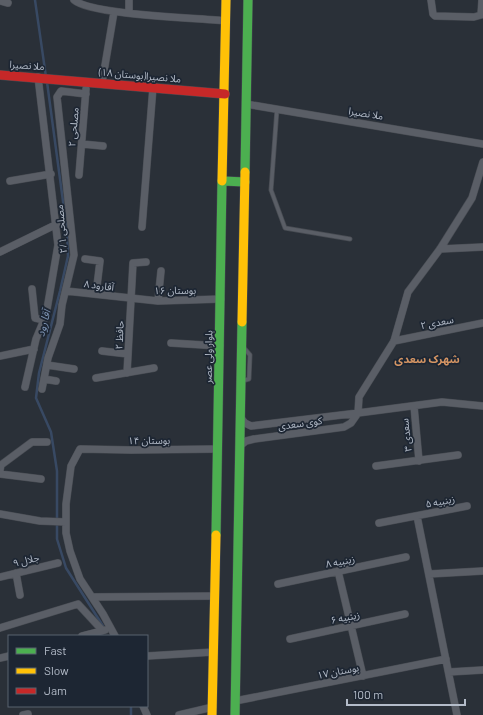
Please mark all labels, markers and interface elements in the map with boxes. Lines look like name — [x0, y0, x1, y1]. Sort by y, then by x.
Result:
street label: ملا نصیرا — [9, 58, 45, 73]
street label: ملا نصیرا(بوستان ۱۸) — [97, 65, 182, 86]
street label: ملا نصیرا — [347, 104, 384, 123]
street label: مصلحی ۲ — [65, 107, 81, 147]
street label: مصلحی ۲/۱ — [53, 204, 69, 254]
street label: آقارود ۸ — [83, 277, 116, 294]
street label: بوستان ۱۶ — [154, 284, 197, 297]
water label: آقا رود — [33, 306, 54, 338]
street label: سعدی ۲ — [419, 313, 455, 331]
street label: حافظ ۲ — [112, 320, 126, 350]
street label: بلوار ولی عصر — [202, 330, 215, 385]
district label: شهرک سعدی — [394, 352, 460, 366]
street label: کوی سعدی — [277, 414, 324, 433]
street label: سعدی ۳ — [398, 417, 414, 452]
street label: بوستان ۱۴ — [128, 434, 171, 447]
street label: زینبیه ۵ — [424, 492, 456, 511]
street label: جلال ۹ — [12, 551, 41, 570]
street label: زینبیه ۸ — [324, 552, 356, 571]
street label: زینبیه ۶ — [329, 608, 361, 627]
legend — [8, 635, 148, 707]
text: Fast — [44, 643, 67, 657]
street label: بوستان ۱۷ — [316, 661, 360, 682]
text: Slow — [44, 663, 69, 677]
scale bar — [347, 681, 465, 707]
text: Jam — [44, 683, 67, 697]
text: 100 m — [353, 687, 383, 701]

